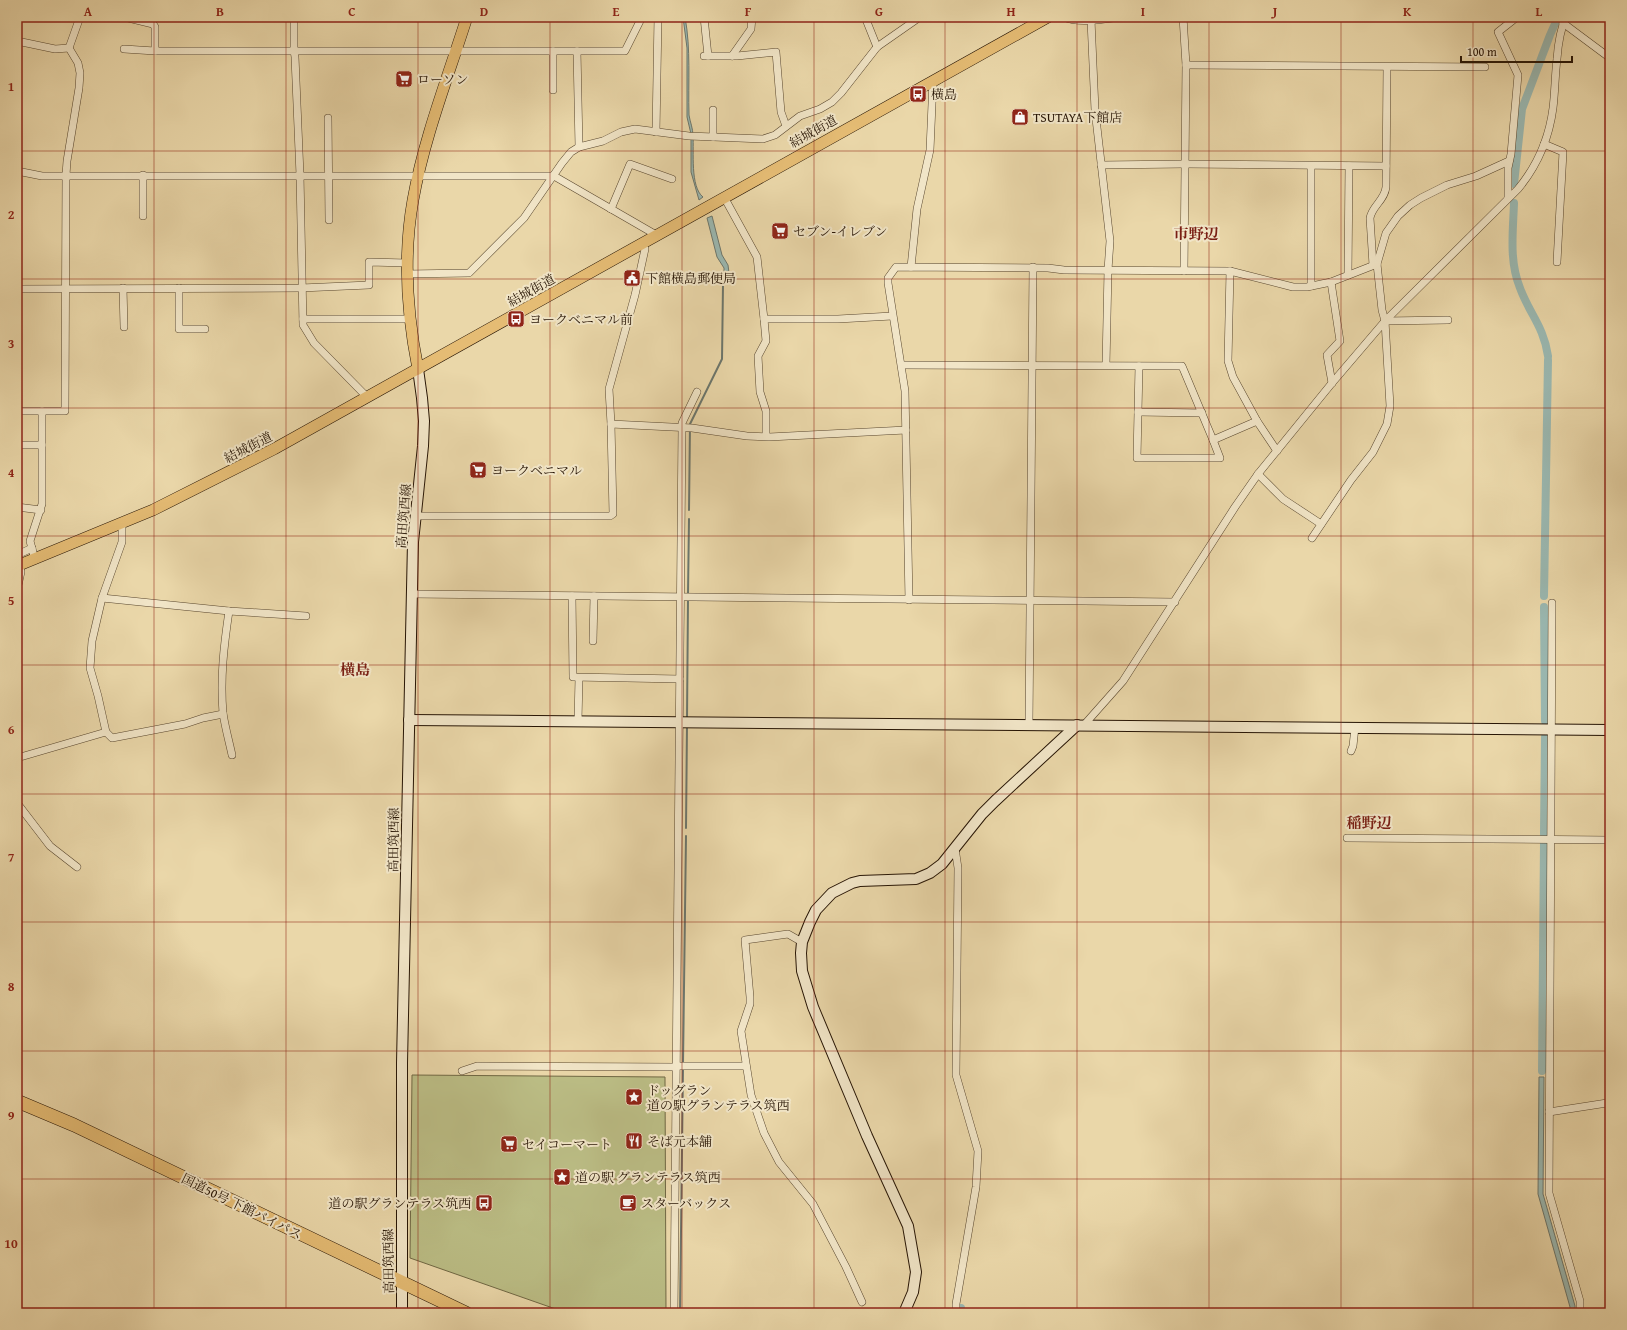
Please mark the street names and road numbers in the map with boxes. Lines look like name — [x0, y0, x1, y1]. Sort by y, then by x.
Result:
street label: 結城街道 — [786, 111, 841, 152]
street label: 結城街道 — [504, 270, 559, 311]
street label: 結城街道 — [221, 427, 276, 468]
street label: 高田筑西線 — [391, 483, 416, 549]
street label: 高田筑西線 — [383, 807, 404, 873]
street label: 国道50号 下館バイパス — [178, 1169, 305, 1244]
street label: 高田筑西線 — [378, 1228, 399, 1294]

